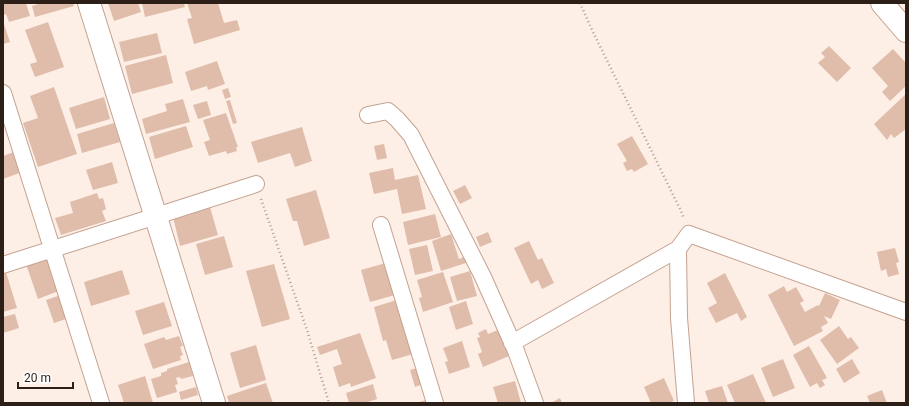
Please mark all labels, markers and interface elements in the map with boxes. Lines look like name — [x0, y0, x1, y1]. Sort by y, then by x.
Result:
scale bar — [18, 364, 73, 390]
text: 20 m — [24, 371, 51, 385]

